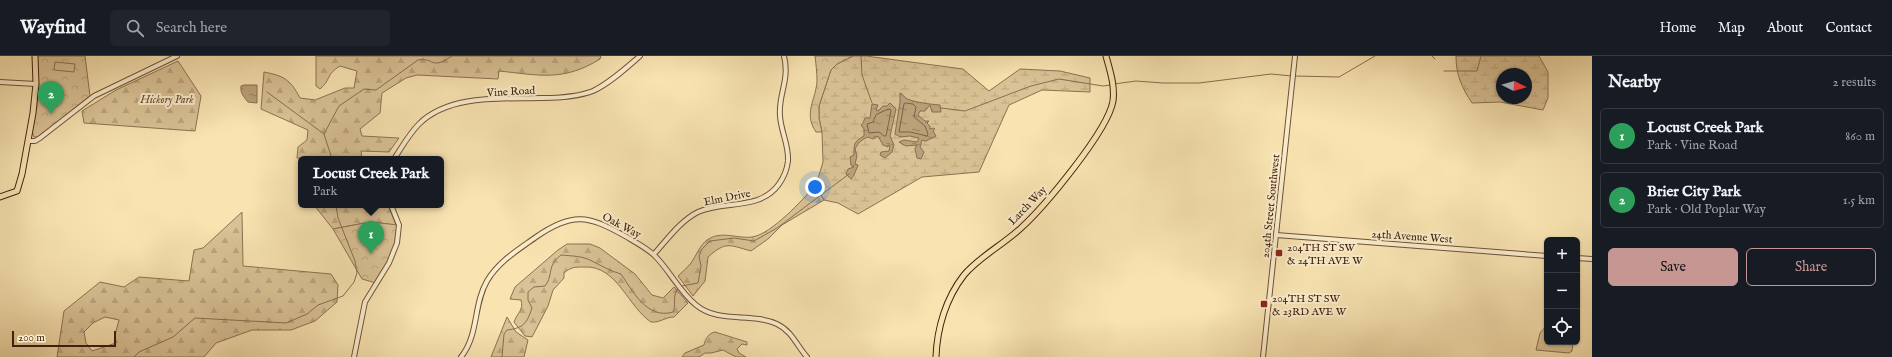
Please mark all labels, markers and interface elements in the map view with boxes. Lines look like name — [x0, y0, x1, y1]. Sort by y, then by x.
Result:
search box — [110, 10, 390, 46]
text: Wayfind — [20, 16, 86, 40]
icon: search — [124, 17, 146, 39]
text: Search here — [156, 18, 227, 37]
text: Home — [1660, 19, 1696, 37]
text: Map — [1718, 19, 1745, 37]
text: About — [1767, 19, 1803, 37]
text: Contact — [1825, 19, 1872, 37]
north arrow — [1496, 68, 1532, 104]
text: Nearby — [1608, 72, 1661, 93]
text: 2 results — [1832, 74, 1876, 91]
pin: 2 — [38, 81, 64, 114]
street label: Vine Road — [486, 84, 536, 100]
park label: Hickory Park — [139, 93, 194, 107]
text: Locust Creek Park — [1647, 118, 1764, 137]
text: 1 — [1620, 128, 1624, 145]
text: 860 m — [1845, 128, 1875, 145]
text: Park · Vine Road — [1647, 137, 1737, 154]
street label: 204th Street Southwest — [1259, 153, 1283, 259]
popup — [298, 156, 444, 208]
text: Locust Creek Park — [313, 164, 429, 183]
your location — [805, 177, 825, 197]
text: Brier City Park — [1647, 182, 1741, 201]
text: Park — [313, 183, 337, 200]
street label: Larch Way — [1006, 183, 1050, 228]
street label: Elm Drive — [703, 187, 752, 209]
text: 2 — [1619, 192, 1625, 209]
text: 1.5 km — [1843, 192, 1875, 209]
text: Park · Old Poplar Way — [1647, 201, 1766, 218]
street label: Oak Way — [600, 210, 644, 242]
pin: 1 — [358, 221, 384, 254]
street label: 24th Avenue West — [1371, 227, 1453, 247]
map controls — [1544, 237, 1580, 345]
button: + — [1544, 237, 1580, 273]
place label: 204TH ST SW & 24TH AVE W — [1287, 241, 1363, 268]
marker: 204TH ST SW & 24TH AVE W — [1274, 248, 1284, 258]
button: Save — [1608, 248, 1738, 286]
button: Share — [1746, 248, 1876, 286]
button: − — [1544, 273, 1580, 309]
place label: 204TH ST SW & 23RD AVE W — [1272, 292, 1347, 319]
marker: 204TH ST SW & 23RD AVE W — [1259, 299, 1269, 309]
button: locate — [1544, 309, 1580, 345]
scale bar — [12, 329, 116, 348]
text: 200 m — [18, 331, 45, 345]

